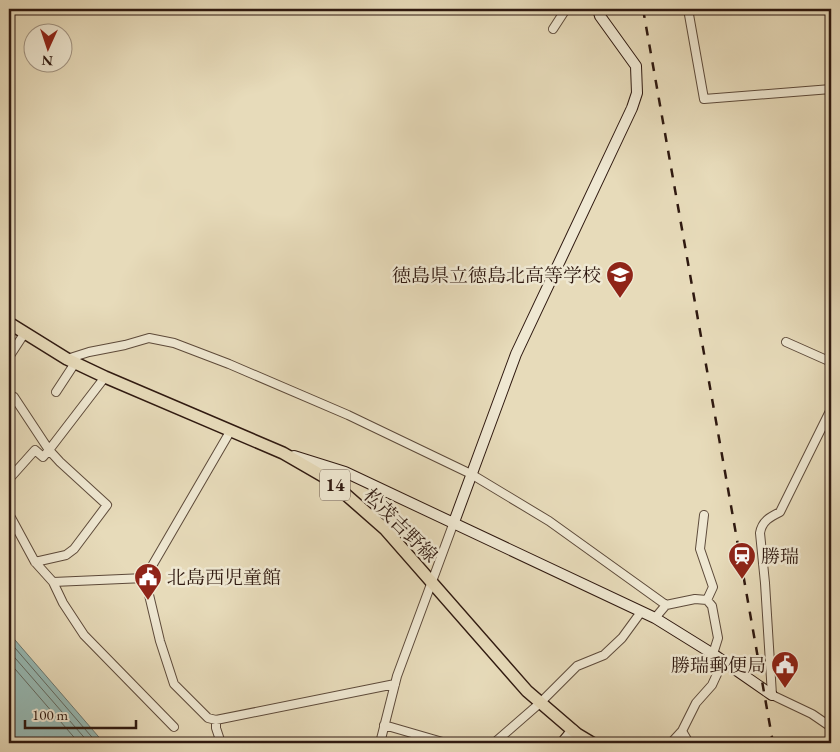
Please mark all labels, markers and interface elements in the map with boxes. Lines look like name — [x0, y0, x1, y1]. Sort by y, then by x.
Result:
north arrow — [22, 22, 72, 72]
text: N — [41, 52, 53, 70]
school or university icon: 徳島県立徳島北高等学校 — [605, 260, 635, 299]
place label: 徳島県立徳島北高等学校 — [392, 263, 601, 288]
road number: 14 — [320, 470, 350, 500]
street label: 松茂吉野線 — [358, 483, 443, 568]
station icon: 勝瑞 — [727, 541, 757, 580]
place label: 勝瑞 — [761, 544, 799, 569]
public building icon: 北島西児童館 — [133, 562, 163, 601]
place label: 北島西児童館 — [167, 565, 281, 590]
public building icon: 勝瑞郵便局 — [770, 650, 800, 689]
place label: 勝瑞郵便局 — [671, 653, 766, 678]
scale bar — [25, 697, 136, 729]
text: 100 m — [32, 705, 69, 724]

